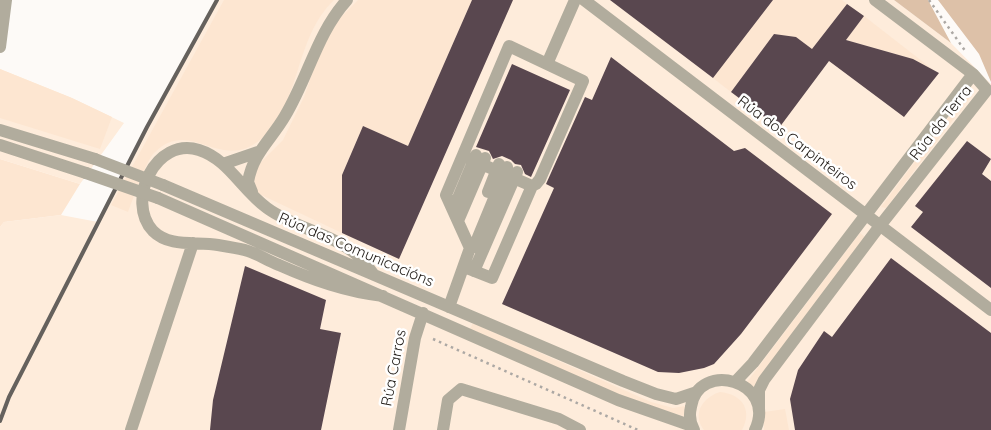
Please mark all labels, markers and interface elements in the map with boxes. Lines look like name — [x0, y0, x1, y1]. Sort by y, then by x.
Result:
street label: Rúa da Terra — [906, 82, 976, 164]
street label: Rúa dos Carpinteiros — [734, 92, 860, 194]
street label: Rúa das Comunicacións — [276, 209, 436, 291]
street label: Rúa Carros — [378, 328, 410, 408]

